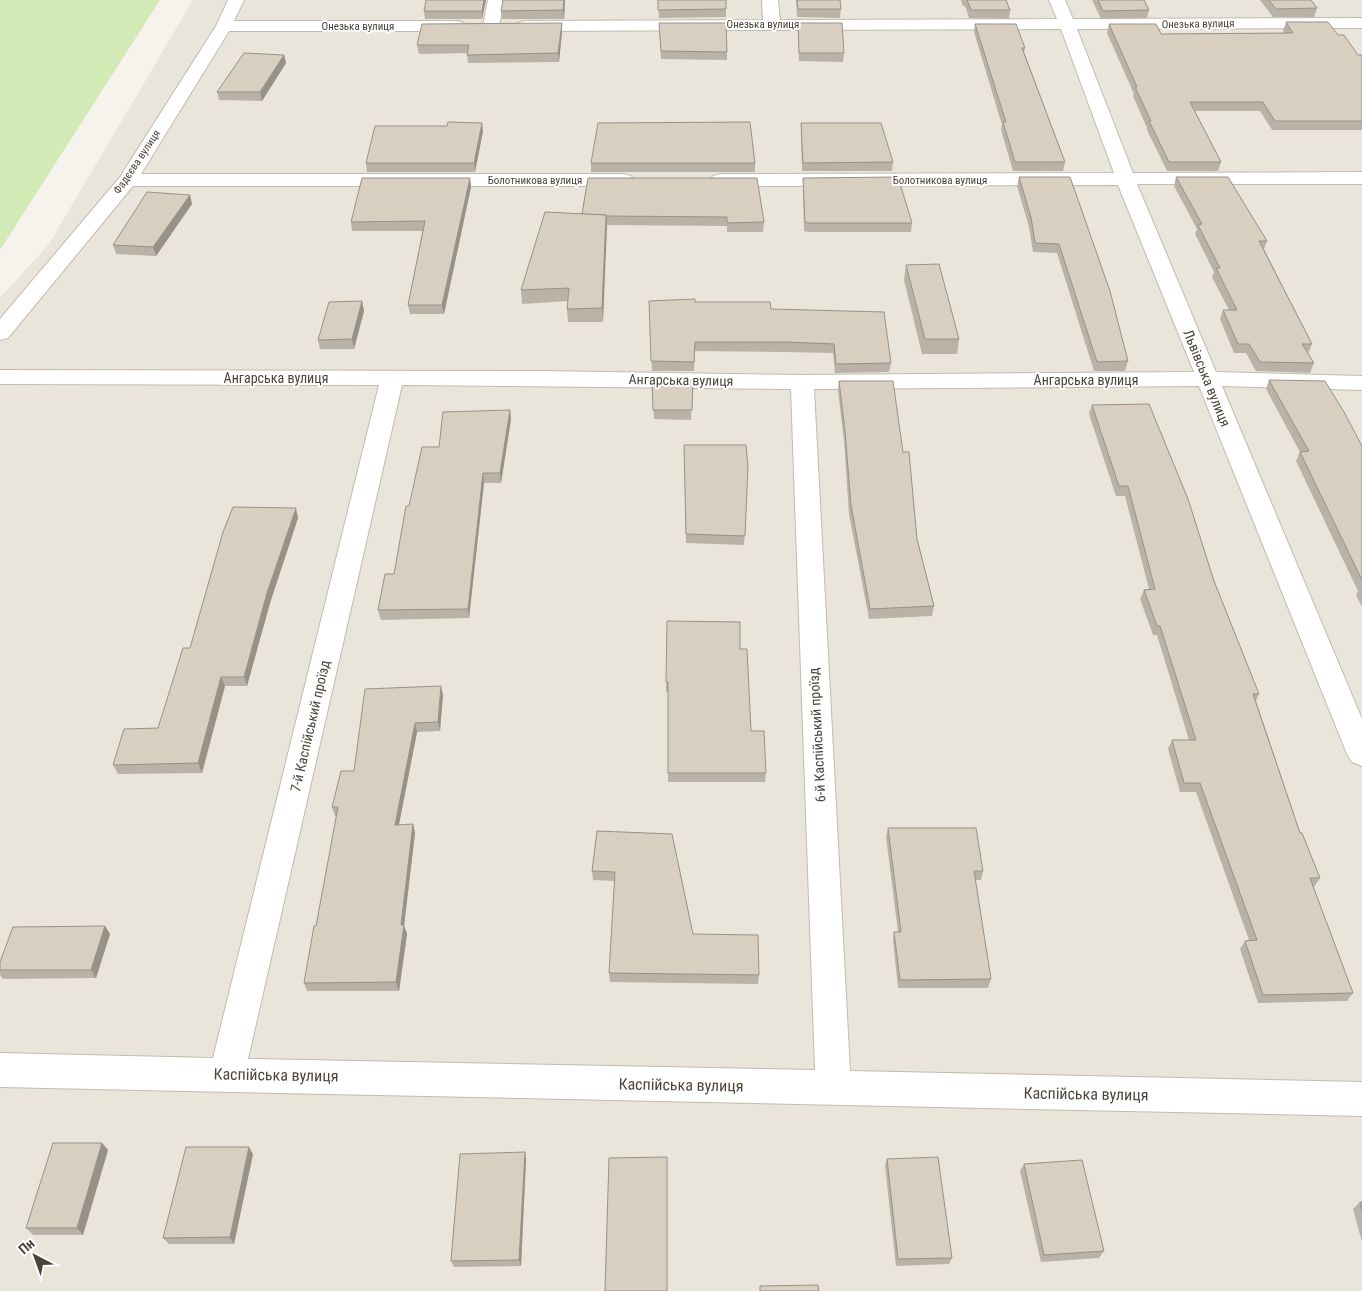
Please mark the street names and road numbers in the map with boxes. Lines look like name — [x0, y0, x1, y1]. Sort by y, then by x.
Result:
street label: Онезька вулиця — [1161, 17, 1235, 31]
street label: Онезька вулиця — [727, 18, 799, 31]
street label: Онезька вулиця — [322, 20, 394, 33]
street label: Фадєєва вулиця — [111, 127, 163, 197]
street label: Болотникова вулиця — [488, 174, 582, 187]
street label: Болотникова вулиця — [893, 174, 987, 187]
street label: Львівська вулиця — [1180, 327, 1234, 429]
street label: Ангарська вулиця — [224, 370, 328, 386]
street label: Ангарська вулиця — [628, 371, 734, 389]
street label: Ангарська вулиця — [1034, 372, 1138, 388]
street label: 7-й Каспійський проїзд — [287, 658, 333, 793]
street label: 6-й Каспійський проїзд — [805, 667, 829, 803]
street label: Каспійська вулиця — [213, 1064, 339, 1086]
street label: Каспійська вулиця — [618, 1074, 744, 1096]
street label: Каспійська вулиця — [1023, 1083, 1149, 1105]

